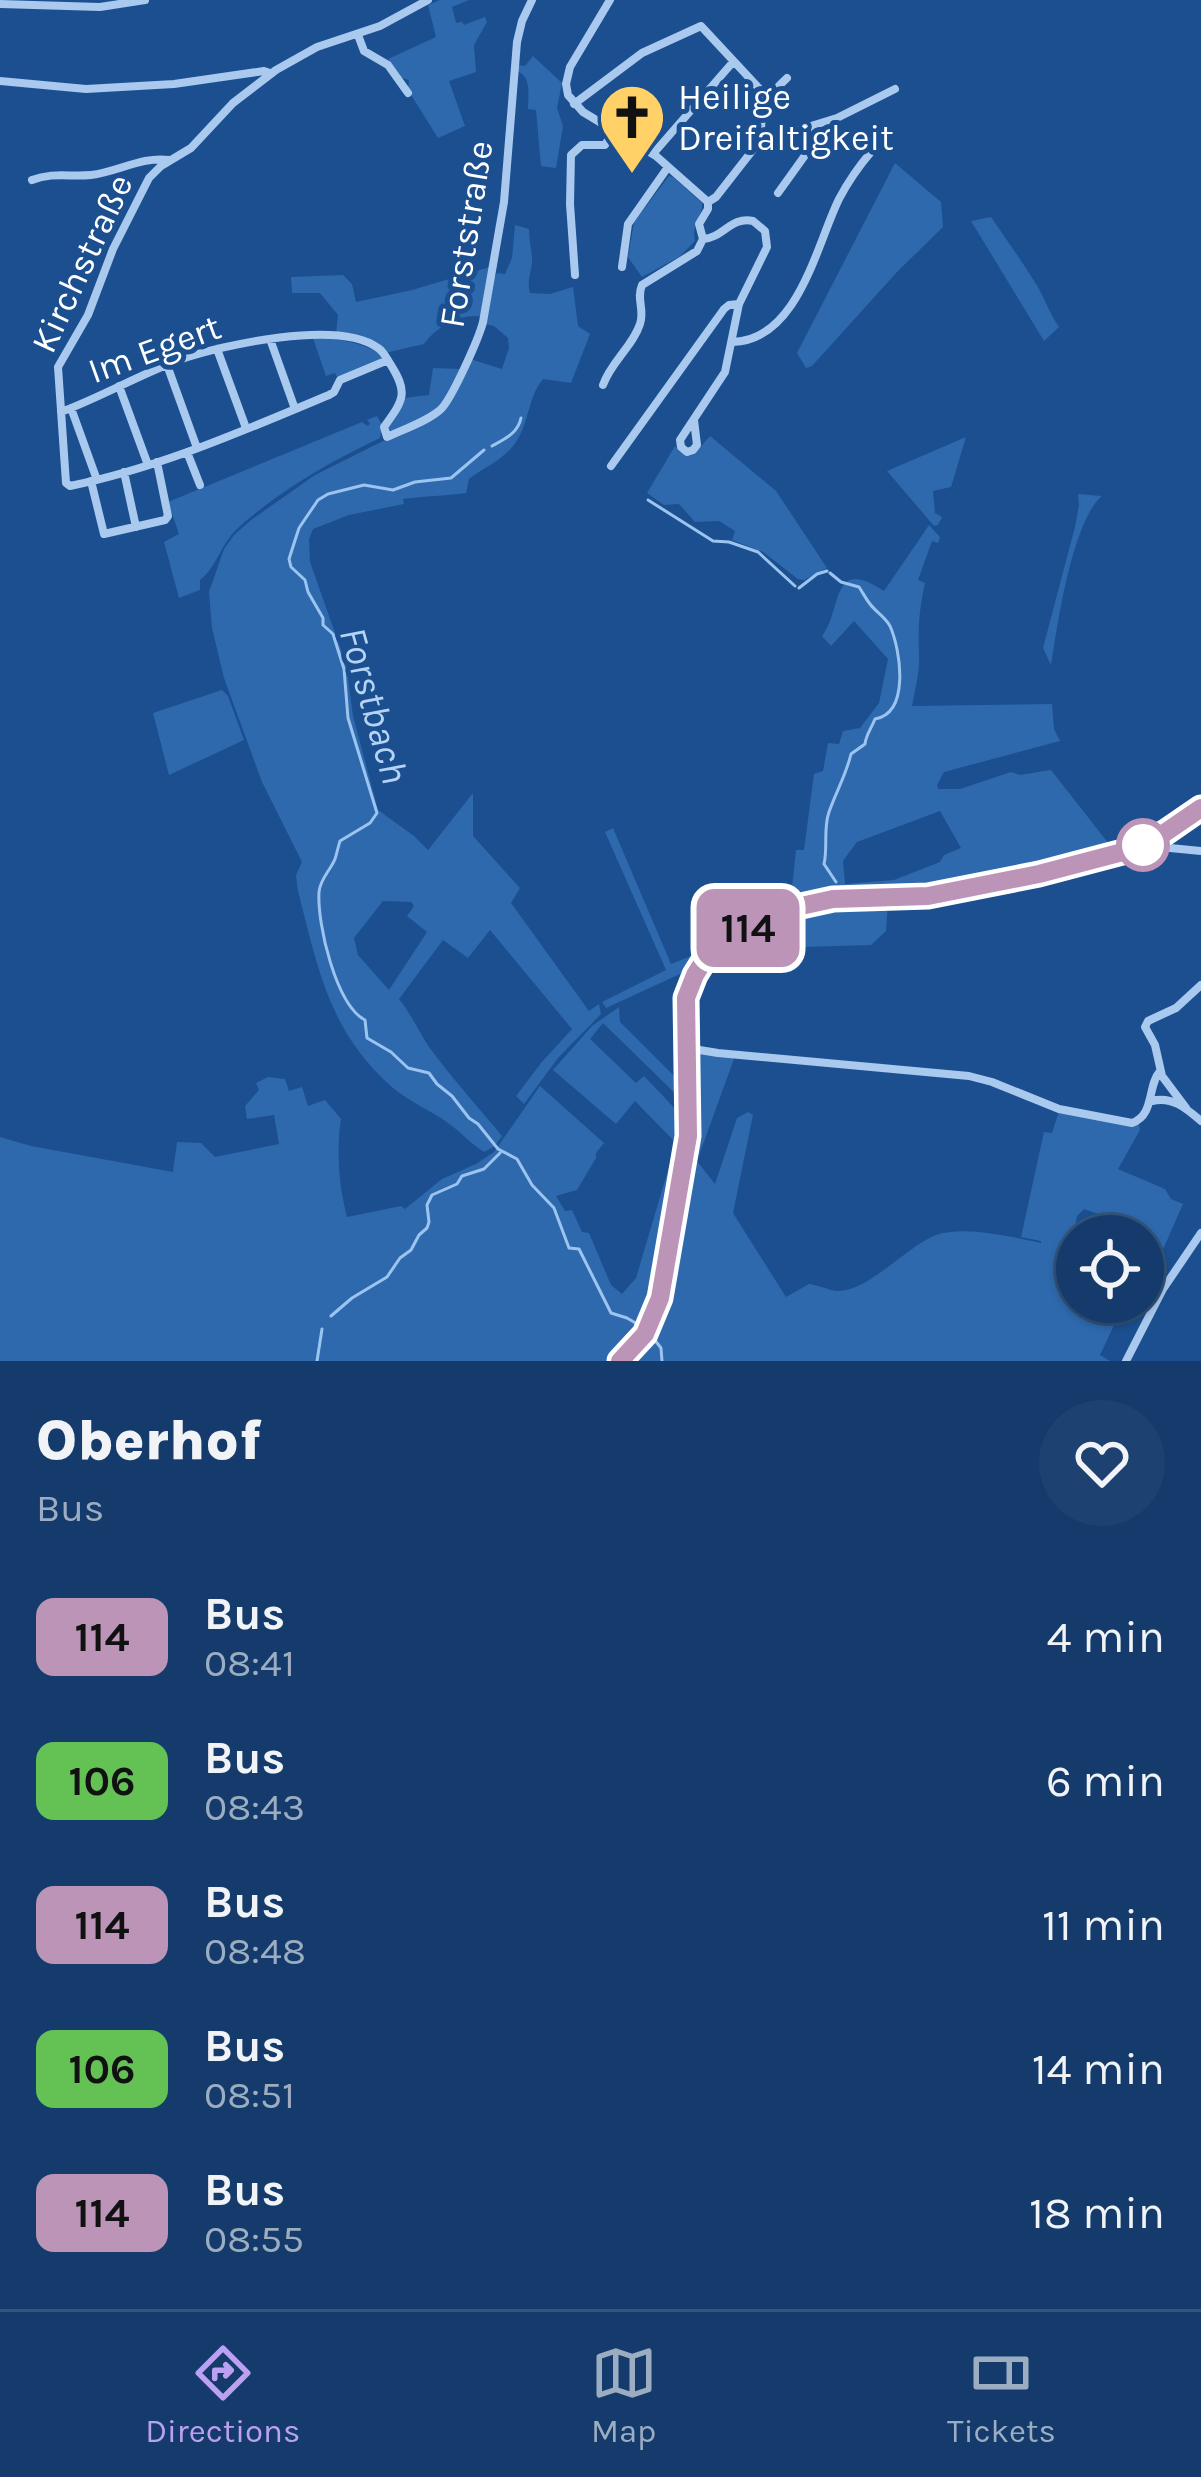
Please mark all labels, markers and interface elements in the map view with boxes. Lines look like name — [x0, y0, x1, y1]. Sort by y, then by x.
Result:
place label: Heilige Dreifaltigkeit — [678, 76, 894, 159]
church icon: Heilige Dreifaltigkeit — [597, 82, 667, 176]
street label: Forststraße — [430, 138, 502, 331]
street label: Kirchstraße — [22, 168, 141, 359]
street label: Im Egert — [82, 306, 226, 392]
water label: Forstbach — [330, 622, 418, 789]
unlabelled marker — [1118, 820, 1168, 870]
line badge: 114 — [679, 889, 817, 967]
text: 114 — [721, 903, 775, 953]
map controls — [1056, 1215, 1164, 1323]
button: locate — [1056, 1215, 1164, 1323]
button: heart — [1039, 1400, 1165, 1526]
text: Oberhof — [36, 1407, 261, 1473]
text: Bus — [36, 1485, 104, 1531]
text: Bus — [204, 1588, 285, 1640]
text: 4 min — [1047, 1611, 1165, 1663]
text: 114 — [75, 1612, 129, 1662]
text: 08:41 — [204, 1640, 295, 1686]
text: Bus — [204, 1732, 285, 1784]
text: 6 min — [1046, 1755, 1165, 1807]
text: 106 — [68, 1756, 136, 1806]
text: 08:43 — [204, 1784, 305, 1830]
text: Bus — [204, 1876, 285, 1928]
text: 11 min — [1042, 1899, 1165, 1951]
text: 114 — [75, 1900, 129, 1950]
text: 08:48 — [204, 1928, 306, 1974]
text: Bus — [204, 2020, 285, 2072]
text: 14 min — [1032, 2043, 1165, 2095]
text: 106 — [68, 2044, 136, 2094]
text: 08:51 — [204, 2072, 295, 2118]
text: Bus — [204, 2164, 285, 2216]
text: 18 min — [1029, 2187, 1165, 2239]
text: 114 — [75, 2188, 129, 2238]
text: 08:55 — [204, 2216, 304, 2262]
tab: Directions — [145, 2340, 300, 2450]
tab: Map — [591, 2340, 657, 2450]
tab: Tickets — [947, 2340, 1056, 2450]

